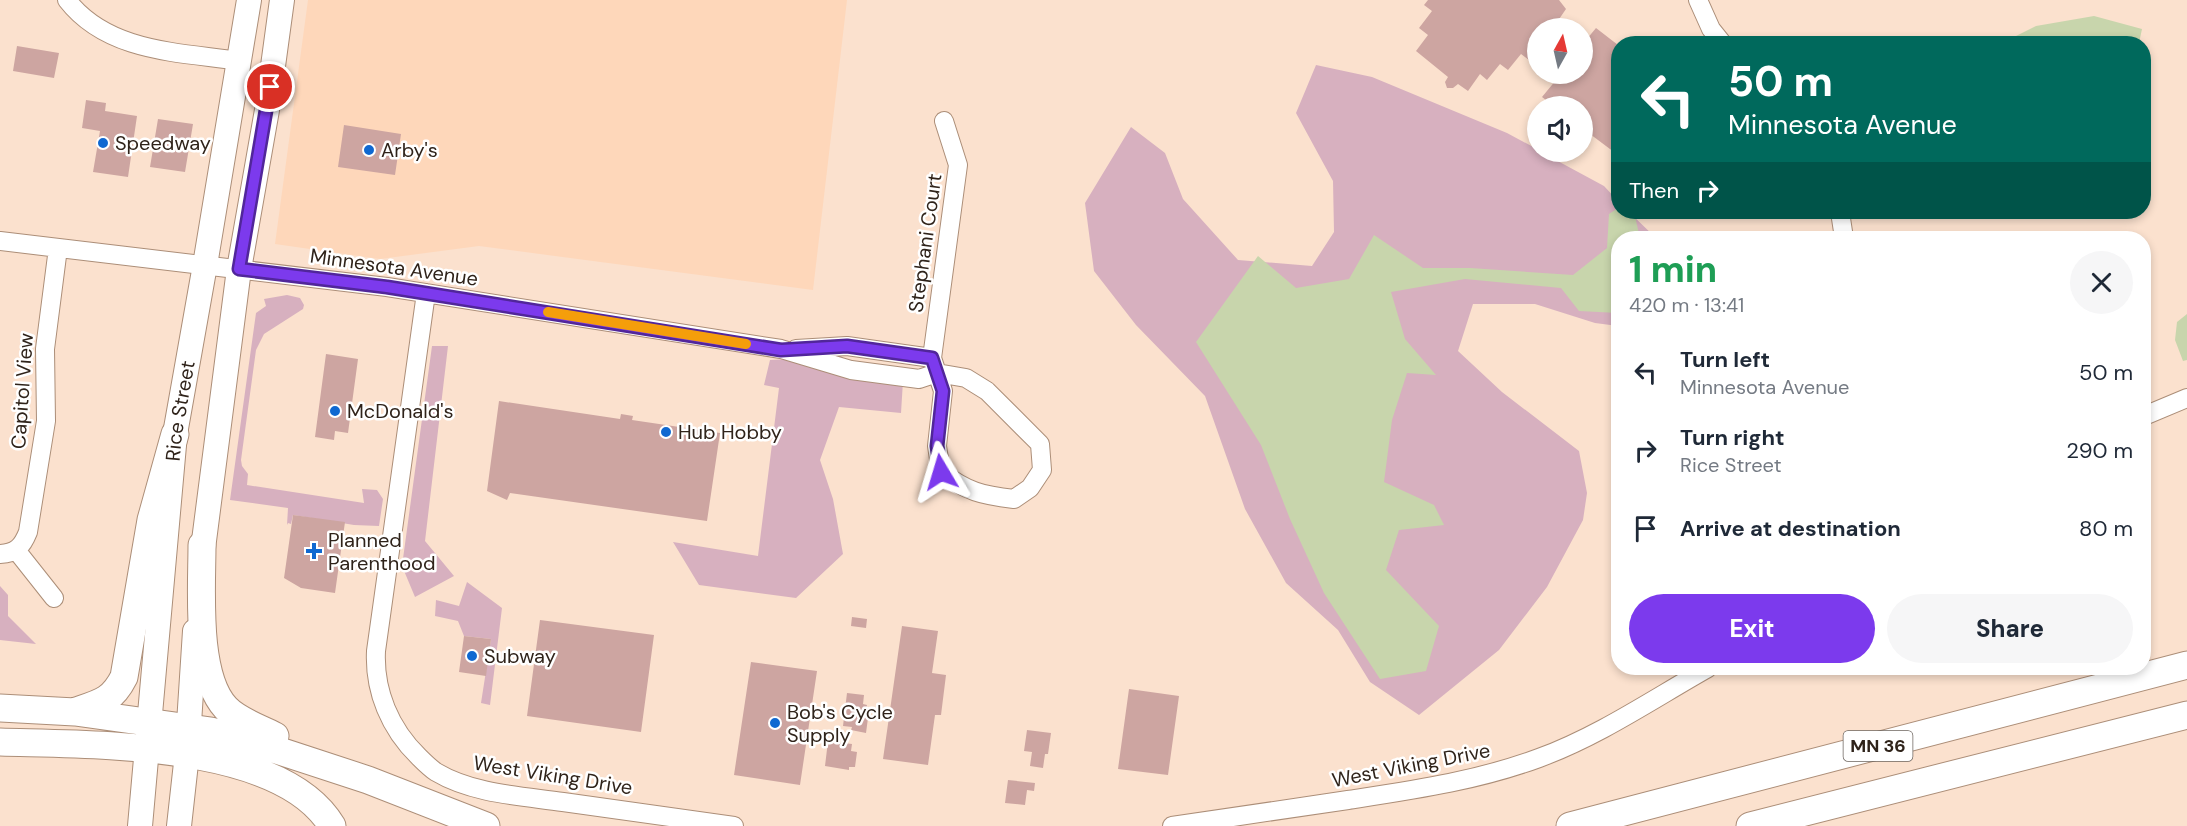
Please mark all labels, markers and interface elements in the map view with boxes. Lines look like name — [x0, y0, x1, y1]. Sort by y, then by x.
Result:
north arrow — [1527, 18, 1593, 84]
map controls — [1527, 18, 1593, 162]
text: 50 m — [1728, 54, 1833, 109]
icon: left — [1629, 60, 1707, 138]
pin — [244, 61, 295, 112]
icon: arrive — [253, 70, 286, 103]
button: sound — [1527, 96, 1593, 162]
text: Minnesota Avenue — [1728, 107, 1957, 142]
place label: Speedway — [115, 130, 211, 156]
marker: Speedway — [96, 136, 110, 150]
place label: Arby's — [381, 137, 438, 163]
marker: Arby's — [362, 143, 376, 157]
street label: Stephani Court — [902, 172, 948, 314]
icon: right — [1691, 174, 1724, 207]
text: Then — [1629, 176, 1679, 205]
street label: Minnesota Avenue — [308, 242, 480, 292]
text: 1 min — [1629, 246, 1717, 293]
button: close — [2070, 251, 2133, 314]
text: 420 m · 13:41 — [1629, 292, 1744, 318]
street label: Capitol View — [5, 332, 39, 450]
text: Turn left — [1680, 345, 1770, 374]
icon: left — [1629, 356, 1662, 389]
street label: Rice Street — [160, 358, 201, 462]
text: 50 m — [2079, 358, 2133, 387]
text: Minnesota Avenue — [1680, 374, 1849, 400]
place label: McDonald's — [347, 398, 453, 424]
marker: McDonald's — [328, 404, 342, 418]
place label: Hub Hobby — [678, 419, 782, 445]
text: Turn right — [1680, 423, 1785, 452]
marker: Hub Hobby — [659, 425, 673, 439]
icon: right — [1629, 434, 1662, 467]
text: 290 m — [2066, 436, 2133, 465]
position arrow — [909, 440, 973, 504]
text: Rice Street — [1680, 452, 1781, 478]
icon: arrive — [1629, 512, 1662, 545]
text: Arrive at destination — [1680, 514, 1901, 543]
text: 80 m — [2079, 514, 2133, 543]
place label: Planned Parenthood — [328, 527, 435, 576]
marker: Planned Parenthood — [305, 542, 323, 560]
button: Exit — [1629, 594, 1875, 663]
button: Share — [1887, 594, 2133, 663]
place label: Subway — [484, 643, 556, 669]
marker: Subway — [465, 649, 479, 663]
place label: Bob's Cycle Supply — [787, 699, 893, 748]
marker: Bob's Cycle Supply — [768, 716, 782, 730]
road number: MN 36 — [1844, 731, 1912, 761]
street label: West Viking Drive — [1330, 737, 1492, 793]
street label: West Viking Drive — [472, 750, 634, 800]

